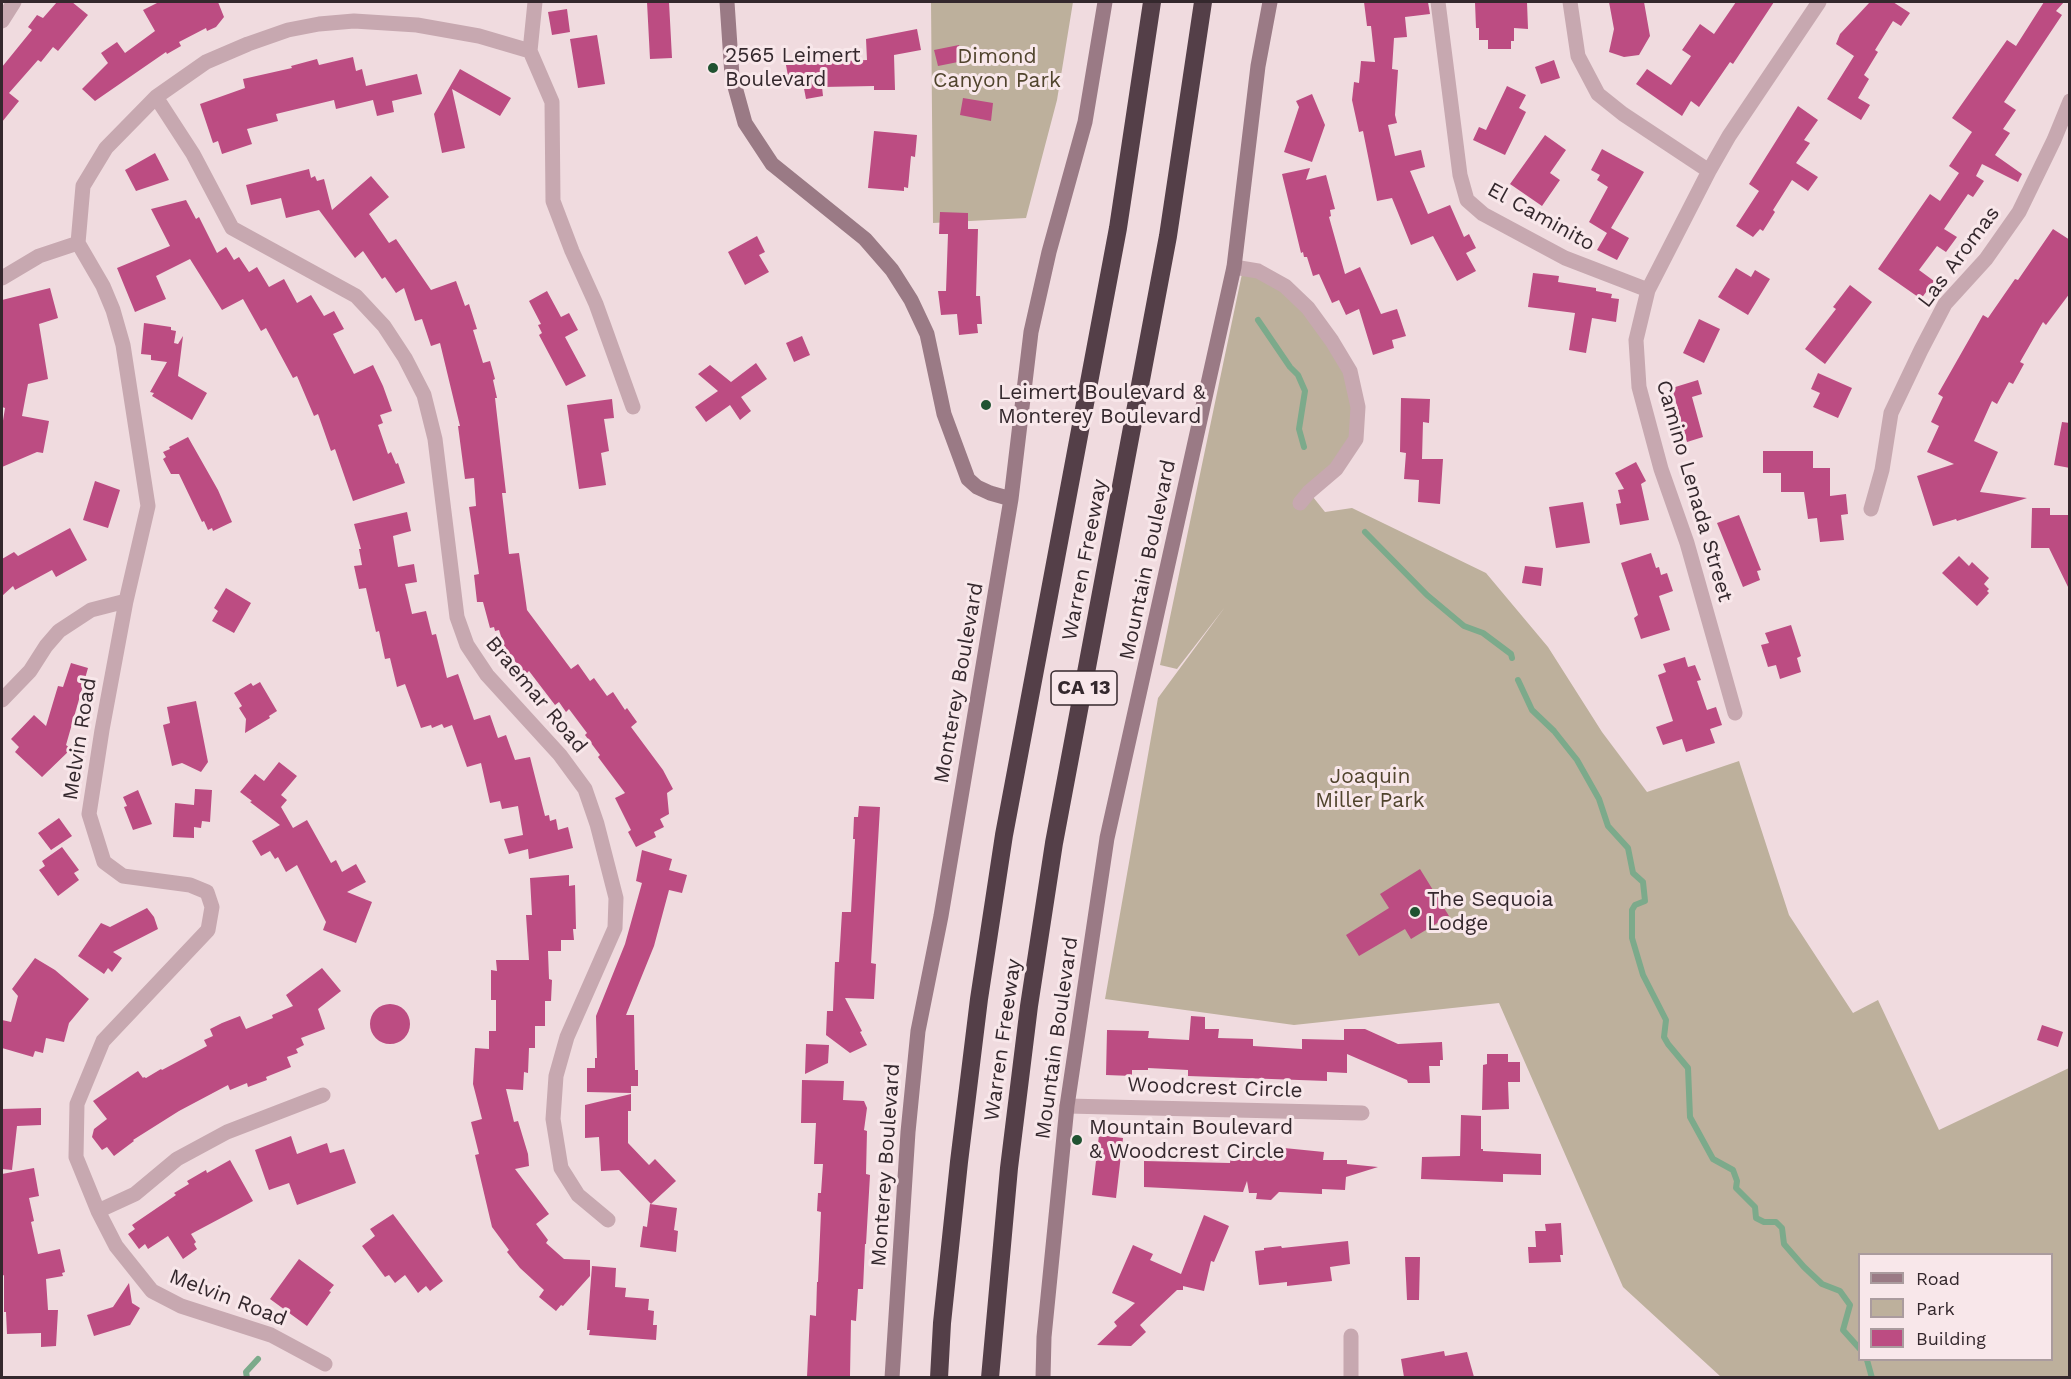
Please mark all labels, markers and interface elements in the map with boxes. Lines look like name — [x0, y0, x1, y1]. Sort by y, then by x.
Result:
place label: 2565 Leimert Boulevard — [725, 43, 860, 93]
park label: Dimond Canyon Park — [933, 44, 1061, 94]
marker: 2565 Leimert Boulevard — [706, 61, 720, 75]
street label: El Caminito — [1483, 177, 1599, 257]
street label: Las Aromas — [1913, 201, 2005, 313]
street label: Camino Lenada Street — [1650, 377, 1738, 605]
place label: Leimert Boulevard & Monterey Boulevard — [998, 380, 1206, 430]
marker: Leimert Boulevard & Monterey Boulevard — [979, 398, 993, 412]
street label: Mountain Boulevard — [1114, 458, 1182, 662]
street label: Warren Freeway — [1057, 477, 1113, 643]
street label: Monterey Boulevard — [929, 581, 989, 785]
street label: Braemar Road — [480, 631, 592, 759]
road number: CA 13 — [1051, 671, 1117, 705]
street label: Melvin Road — [58, 676, 102, 802]
park label: Joaquin Miller Park — [1315, 764, 1425, 814]
place label: The Sequoia Lodge — [1427, 887, 1553, 937]
marker: The Sequoia Lodge — [1408, 905, 1422, 919]
street label: Mountain Boulevard — [1030, 935, 1084, 1141]
street label: Warren Freeway — [979, 957, 1027, 1123]
street label: Monterey Boulevard — [866, 1063, 906, 1267]
street label: Woodcrest Circle — [1127, 1072, 1303, 1104]
place label: Mountain Boulevard & Woodcrest Circle — [1089, 1115, 1293, 1165]
marker: Mountain Boulevard & Woodcrest Circle — [1070, 1133, 1084, 1147]
legend — [1858, 1253, 2053, 1361]
street label: Melvin Road — [166, 1264, 290, 1332]
text: Road — [1916, 1268, 1960, 1289]
text: Park — [1916, 1298, 1955, 1319]
text: Building — [1916, 1328, 1986, 1349]

